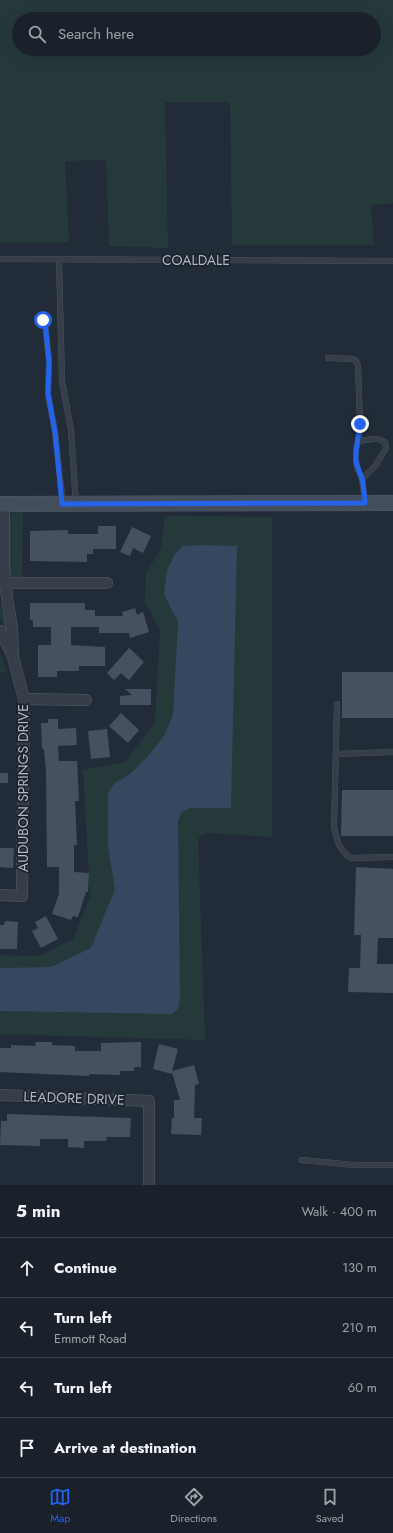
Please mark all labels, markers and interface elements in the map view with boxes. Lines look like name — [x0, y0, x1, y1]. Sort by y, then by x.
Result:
search box — [12, 12, 381, 56]
icon: search — [26, 23, 48, 45]
text: Search here — [58, 23, 134, 45]
street label: COALDALE — [162, 250, 230, 270]
route start — [34, 311, 52, 329]
route end — [351, 415, 369, 433]
street label: AUDUBON SPRINGS DRIVE — [13, 704, 33, 872]
street label: LEADORE DRIVE — [23, 1086, 125, 1110]
text: 5 min — [16, 1199, 60, 1223]
text: Walk · 400 m — [302, 1202, 377, 1221]
icon: ahead — [16, 1257, 38, 1279]
text: Continue — [54, 1257, 117, 1279]
text: 130 m — [342, 1258, 377, 1277]
text: Turn left — [54, 1307, 112, 1329]
icon: left — [16, 1317, 38, 1339]
text: 210 m — [342, 1318, 377, 1337]
text: Emmott Road — [54, 1329, 127, 1348]
icon: left — [16, 1377, 38, 1399]
text: Turn left — [54, 1377, 112, 1399]
text: 60 m — [348, 1378, 377, 1397]
icon: arrive — [16, 1437, 38, 1459]
text: Arrive at destination — [54, 1437, 196, 1459]
tab: Map — [49, 1486, 71, 1526]
tab: Directions — [170, 1486, 217, 1526]
tab: Saved — [316, 1486, 344, 1526]

